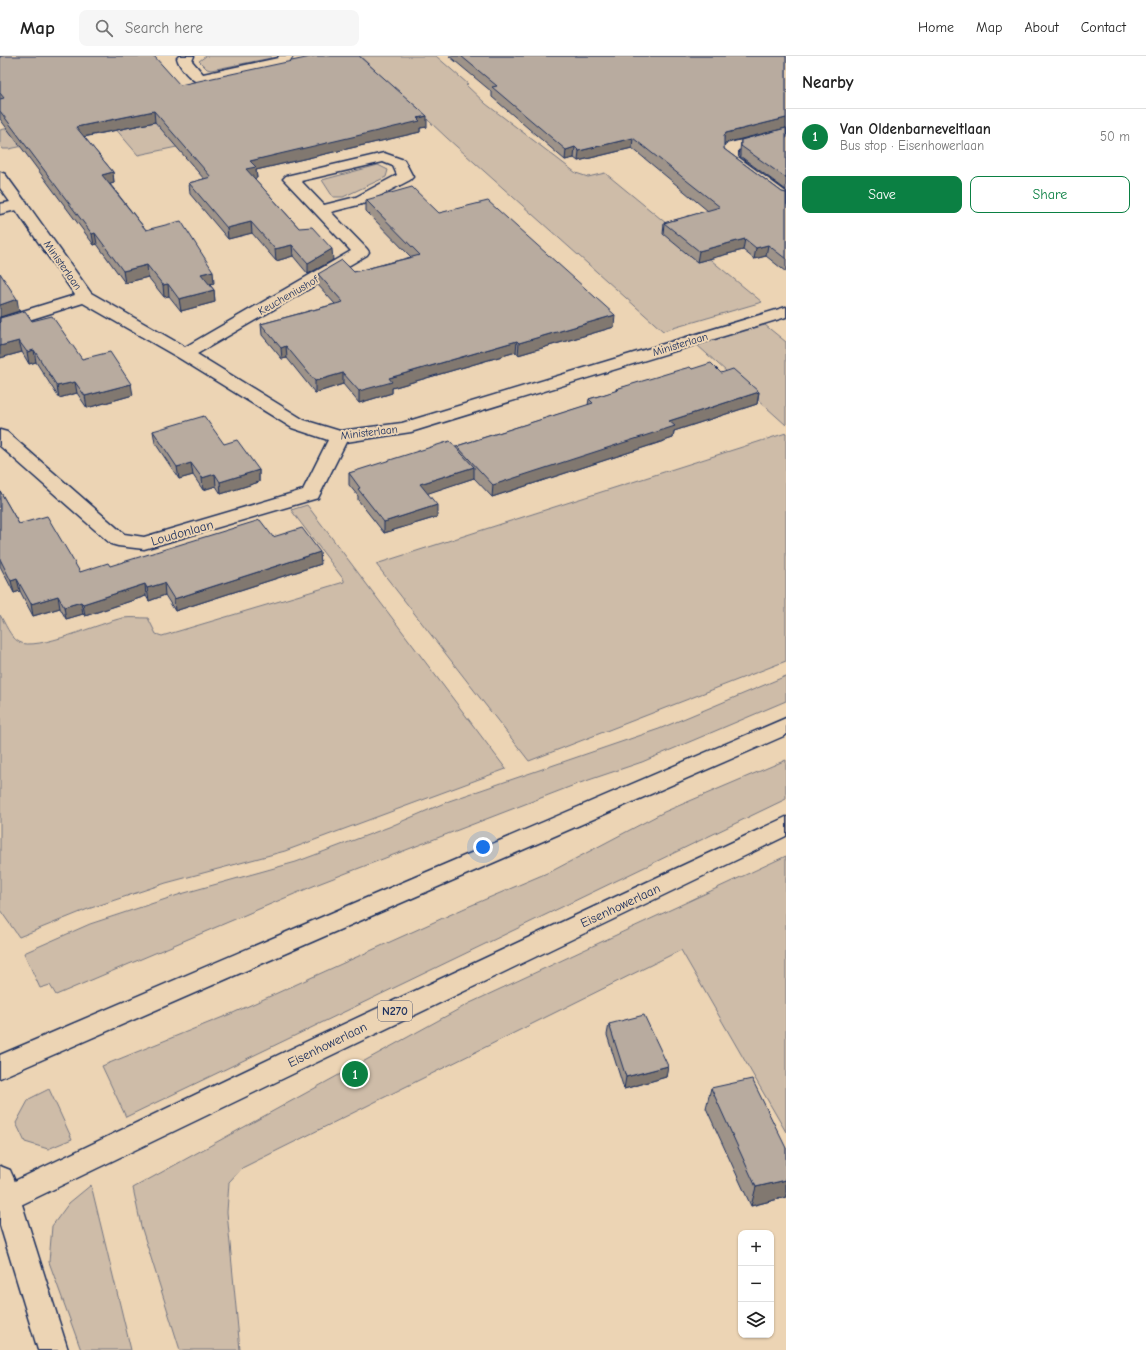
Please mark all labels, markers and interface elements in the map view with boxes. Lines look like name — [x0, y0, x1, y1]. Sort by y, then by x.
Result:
search box — [79, 10, 359, 46]
text: Map — [20, 17, 55, 39]
icon: search — [93, 17, 115, 39]
text: Search here — [125, 19, 203, 37]
text: Home — [918, 19, 954, 36]
text: Map — [976, 19, 1002, 36]
text: About — [1024, 19, 1059, 36]
text: Contact — [1081, 19, 1126, 36]
text: Nearby — [802, 73, 853, 92]
text: Van Oldenbarneveltlaan — [840, 120, 991, 138]
text: 1 — [812, 129, 818, 144]
text: 50 m — [1100, 129, 1130, 144]
text: Bus stop · Eisenhowerlaan — [840, 138, 984, 153]
button: Save — [802, 176, 962, 213]
button: Share — [970, 176, 1130, 213]
street label: Ministerlaan — [41, 238, 84, 293]
street label: Keucheniushof — [256, 272, 322, 318]
street label: Ministerlaan — [651, 330, 710, 359]
street label: Ministerlaan — [340, 423, 398, 442]
street label: Loudonlaan — [149, 516, 215, 549]
your location — [473, 837, 493, 857]
street label: Eisenhowerlaan — [578, 880, 662, 930]
road number: N270 — [378, 1001, 412, 1021]
street label: Eisenhowerlaan — [285, 1019, 369, 1070]
pin: 1 — [342, 1059, 368, 1089]
map controls — [738, 1230, 774, 1338]
button: + — [738, 1230, 774, 1266]
button: − — [738, 1266, 774, 1302]
button: layers — [738, 1302, 774, 1338]

